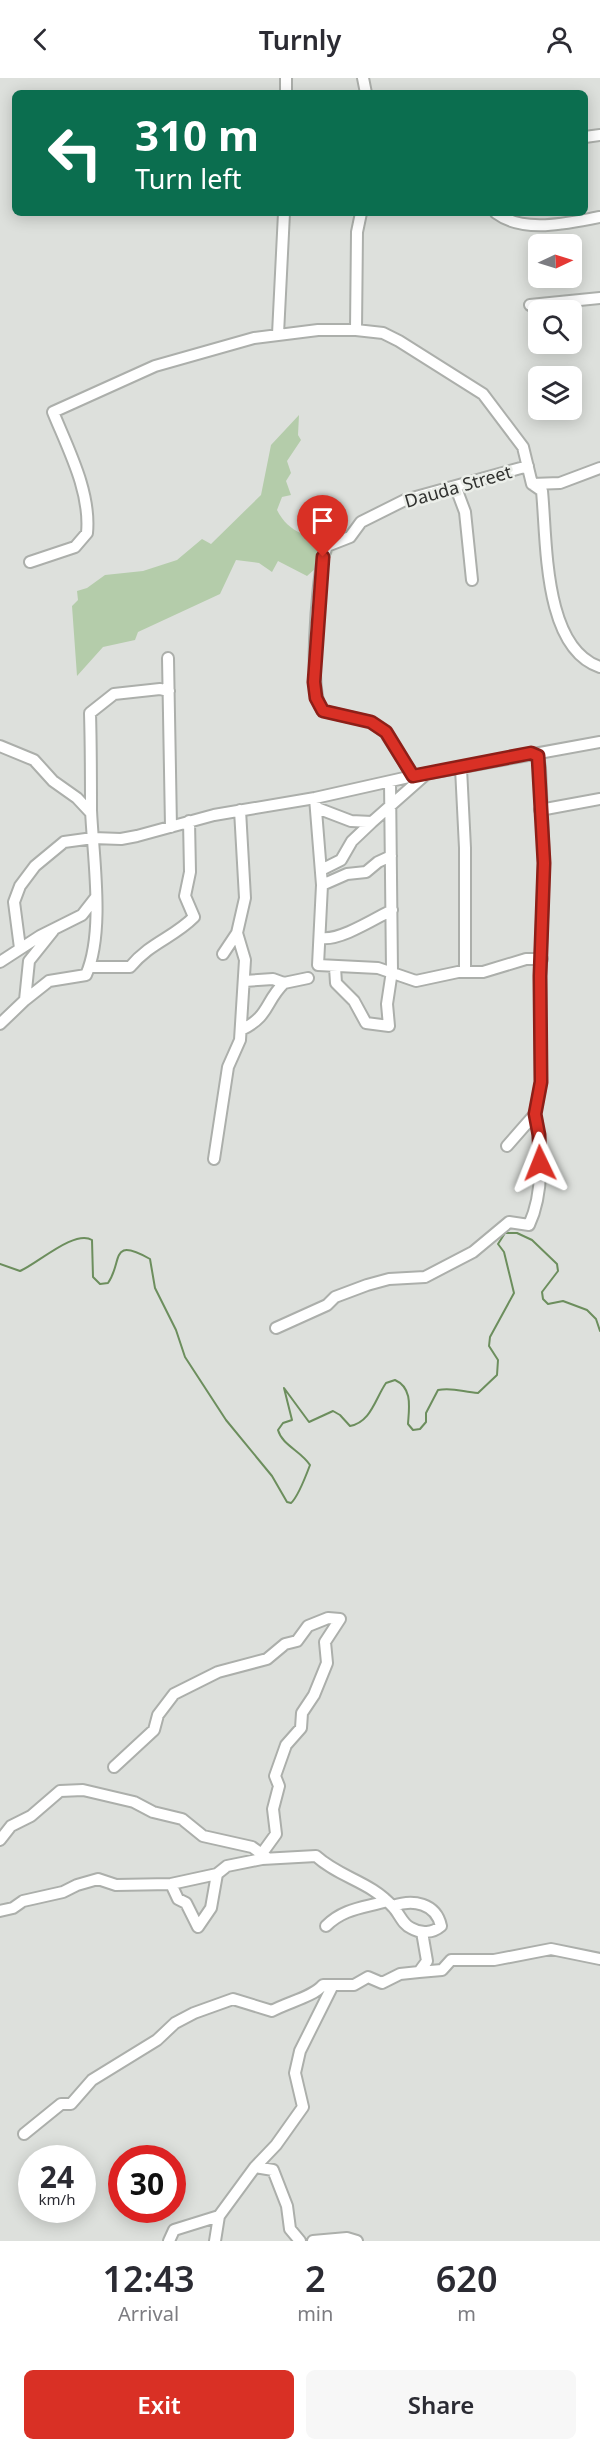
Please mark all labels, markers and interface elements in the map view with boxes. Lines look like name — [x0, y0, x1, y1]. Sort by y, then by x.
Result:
text: Turnly — [259, 21, 341, 58]
icon: back — [24, 23, 57, 56]
icon: person — [543, 23, 576, 56]
text: 310 m — [135, 106, 259, 163]
icon: left — [36, 114, 114, 192]
text: Turn left — [135, 160, 241, 197]
north arrow — [528, 234, 582, 288]
map controls — [528, 234, 582, 420]
button: search — [528, 300, 582, 354]
button: layers — [528, 366, 582, 420]
street label: Dauda Street — [402, 459, 515, 513]
pin — [297, 495, 348, 557]
icon: arrive — [306, 504, 339, 537]
position arrow — [508, 1131, 572, 1195]
speed limit sign: 30 — [108, 2145, 186, 2223]
text: 24 — [40, 2156, 74, 2197]
text: km/h — [39, 2189, 75, 2209]
text: 12:43 — [102, 2254, 195, 2303]
text: 2 — [305, 2254, 326, 2303]
text: 620 — [436, 2254, 498, 2303]
text: Arrival — [118, 2300, 179, 2327]
text: min — [297, 2300, 333, 2327]
text: m — [457, 2300, 476, 2327]
button: Exit — [24, 2370, 294, 2439]
button: Share — [306, 2370, 576, 2439]

